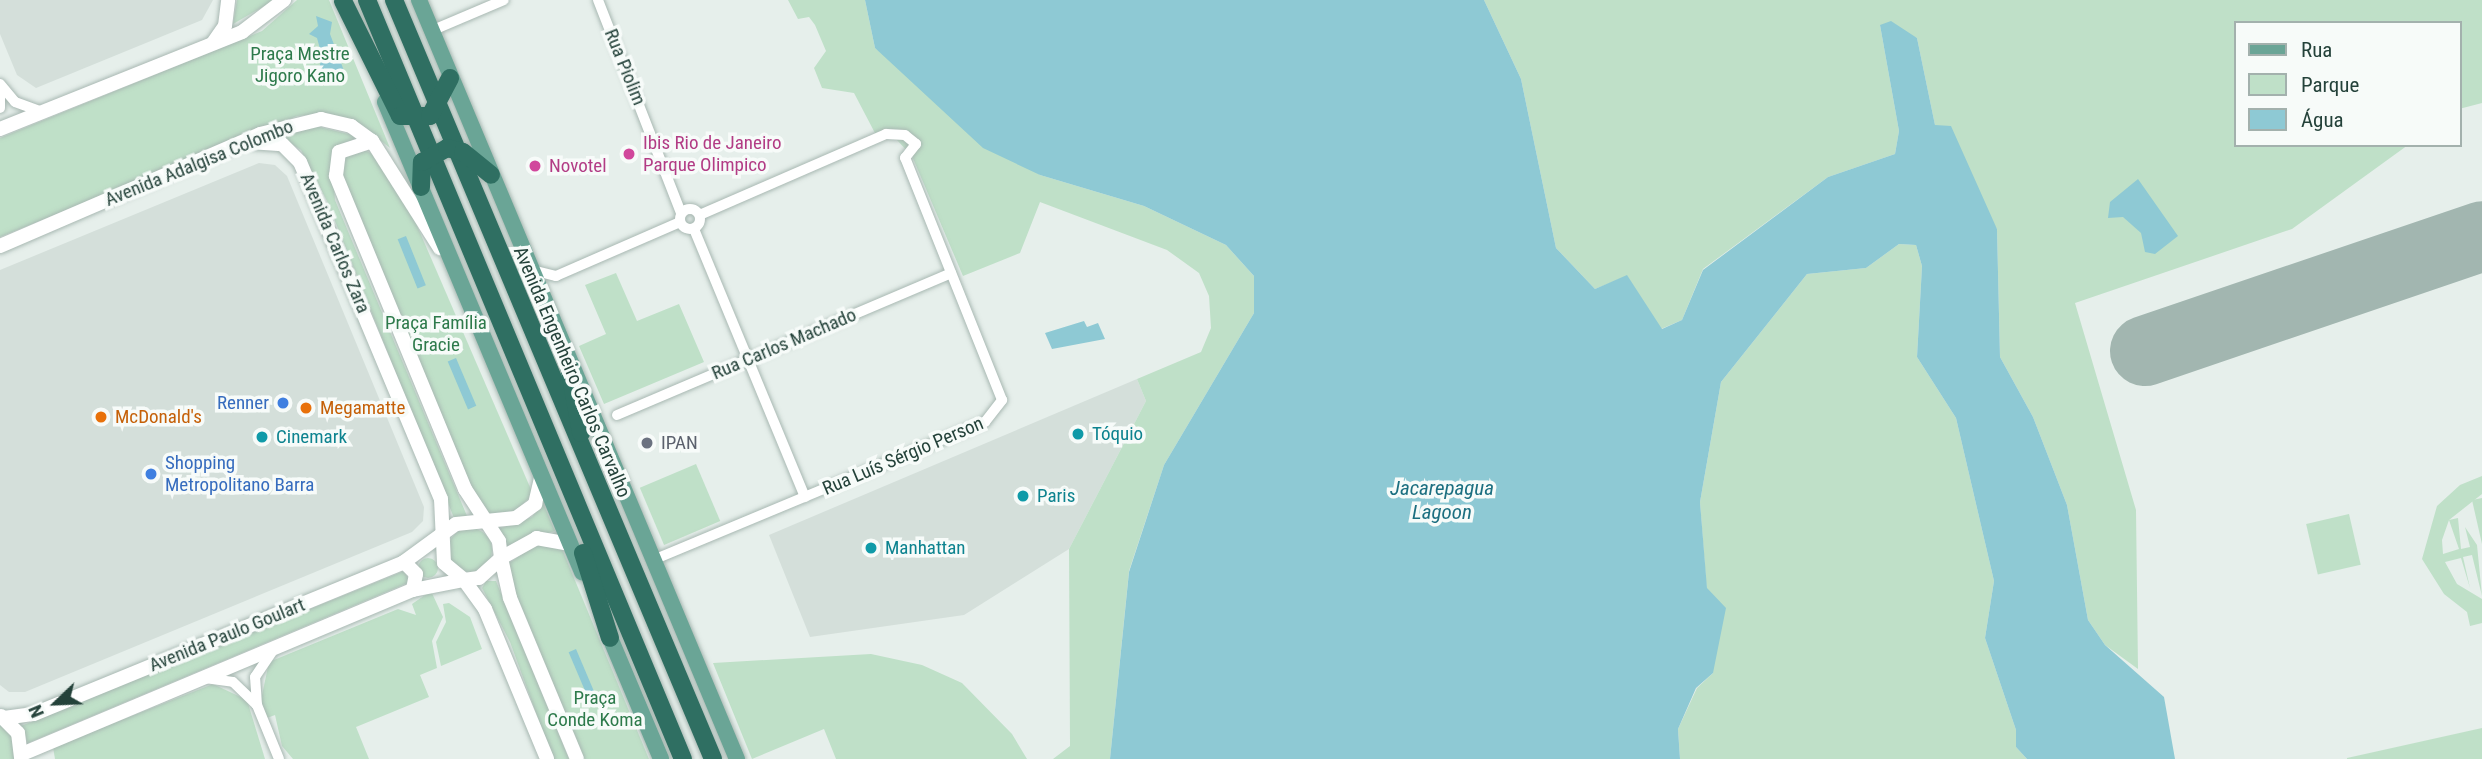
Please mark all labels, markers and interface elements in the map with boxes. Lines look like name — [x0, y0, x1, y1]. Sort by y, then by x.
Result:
legend — [2234, 21, 2461, 147]
street label: Rua Piolim — [599, 26, 651, 108]
text: Rua — [2301, 38, 2332, 62]
park label: Praça Mestre Jigoro Kano — [250, 43, 350, 87]
text: Parque — [2301, 73, 2359, 97]
text: Água — [2301, 108, 2344, 132]
street label: Avenida Adalgisa Colombo — [102, 115, 296, 211]
place label: Ibis Rio de Janeiro Parque Olimpico — [643, 132, 781, 176]
marker: Ibis Rio de Janeiro Parque Olimpico — [621, 146, 637, 162]
place label: Novotel — [549, 155, 607, 177]
marker: Novotel — [527, 158, 543, 174]
street label: Avenida Carlos Zara — [295, 170, 375, 316]
street label: Avenida Engenheiro Carlos Carvalho — [509, 243, 635, 501]
street label: Rua Carlos Machado — [708, 303, 860, 385]
park label: Praça Família Gracie — [385, 312, 487, 356]
place label: Renner — [217, 392, 269, 414]
marker: Renner — [275, 395, 291, 411]
place label: Megamatte — [320, 397, 405, 419]
marker: Megamatte — [298, 400, 314, 416]
place label: McDonald's — [115, 406, 202, 428]
marker: McDonald's — [93, 409, 109, 425]
street label: Rua Luís Sérgio Person — [819, 412, 987, 500]
place label: Tóquio — [1092, 423, 1143, 445]
place label: Cinemark — [276, 426, 347, 448]
marker: Tóquio — [1070, 426, 1086, 442]
marker: Cinemark — [254, 429, 270, 445]
place label: IPAN — [661, 432, 698, 454]
marker: IPAN — [639, 435, 655, 451]
place label: Shopping Metropolitano Barra — [165, 452, 314, 496]
marker: Shopping Metropolitano Barra — [143, 466, 159, 482]
water label: Jacarepagua Lagoon — [1390, 475, 1494, 525]
place label: Paris — [1037, 485, 1075, 507]
marker: Paris — [1015, 488, 1031, 504]
place label: Manhattan — [885, 537, 965, 559]
marker: Manhattan — [863, 540, 879, 556]
street label: Avenida Paulo Goulart — [146, 593, 308, 677]
north arrow — [21, 668, 91, 738]
park label: Praça Conde Koma — [547, 687, 643, 731]
text: N — [23, 702, 49, 721]

